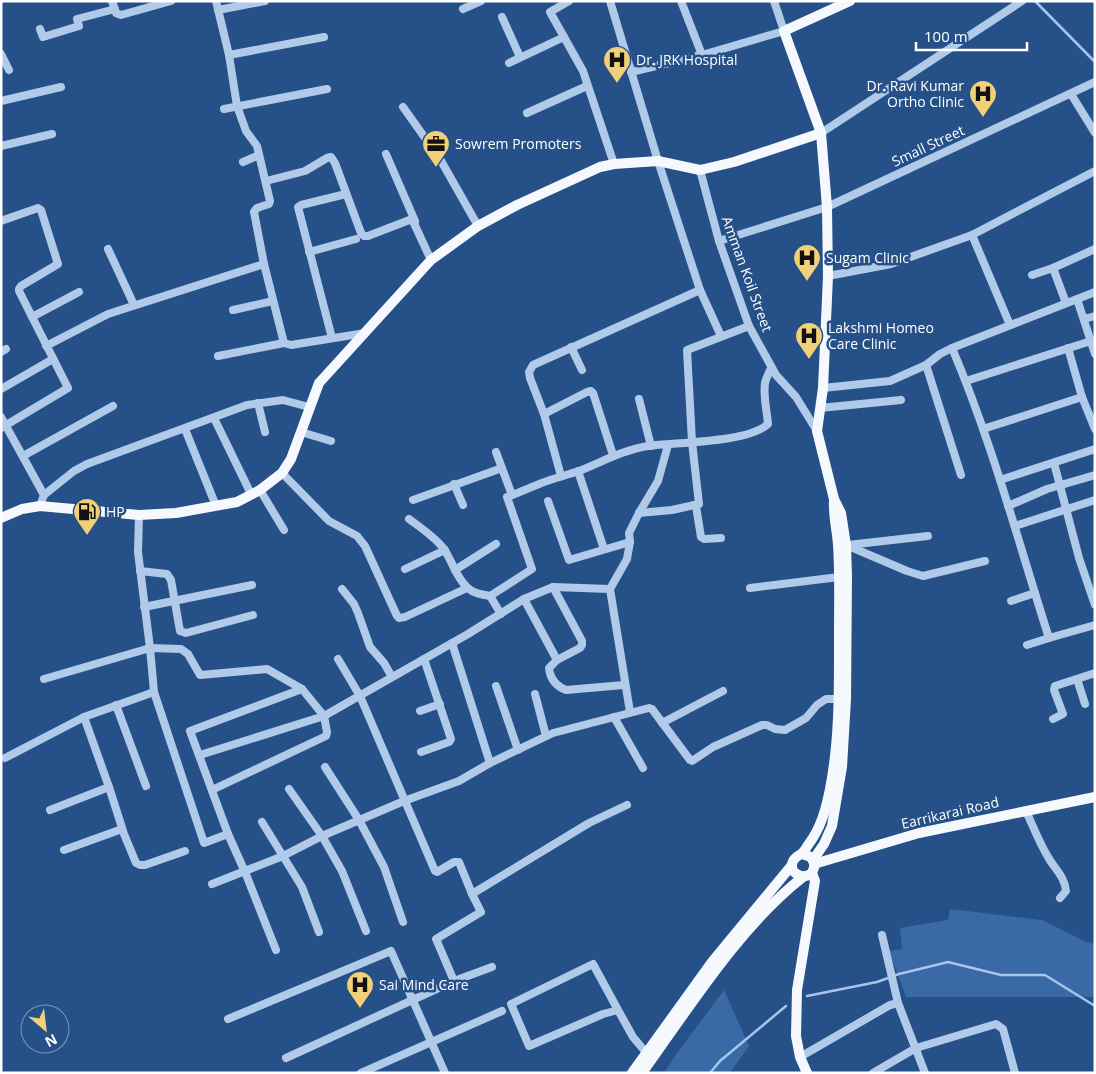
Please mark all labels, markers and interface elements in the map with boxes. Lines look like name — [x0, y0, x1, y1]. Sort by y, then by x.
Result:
scale bar — [916, 20, 1027, 52]
text: 100 m — [924, 26, 968, 46]
hospital icon: Dr. JRK Hospital — [602, 45, 632, 84]
place label: Dr. JRK Hospital — [636, 50, 738, 69]
place label: Dr. Ravi Kumar Ortho Clinic — [867, 76, 964, 111]
hospital icon: Dr. Ravi Kumar Ortho Clinic — [968, 79, 998, 118]
street label: Small Street — [888, 120, 967, 171]
office icon: Sowrem Promoters — [421, 129, 451, 168]
place label: Sowrem Promoters — [455, 134, 582, 153]
street label: Amman Koil Street — [718, 213, 777, 334]
hospital icon: Sugam Clinic — [792, 243, 822, 282]
place label: Sugam Clinic — [826, 248, 909, 267]
place label: Lakshmi Homeo Care Clinic — [828, 318, 934, 353]
hospital icon: Lakshmi Homeo Care Clinic — [794, 321, 824, 360]
fuel station icon: HP — [72, 497, 102, 536]
place label: HP — [106, 502, 125, 521]
street label: Earrikarai Road — [899, 792, 1001, 833]
hospital icon: Sai Mind Care — [345, 970, 375, 1009]
place label: Sai Mind Care — [379, 975, 469, 994]
north arrow — [20, 1004, 70, 1054]
text: N — [42, 1030, 61, 1052]

